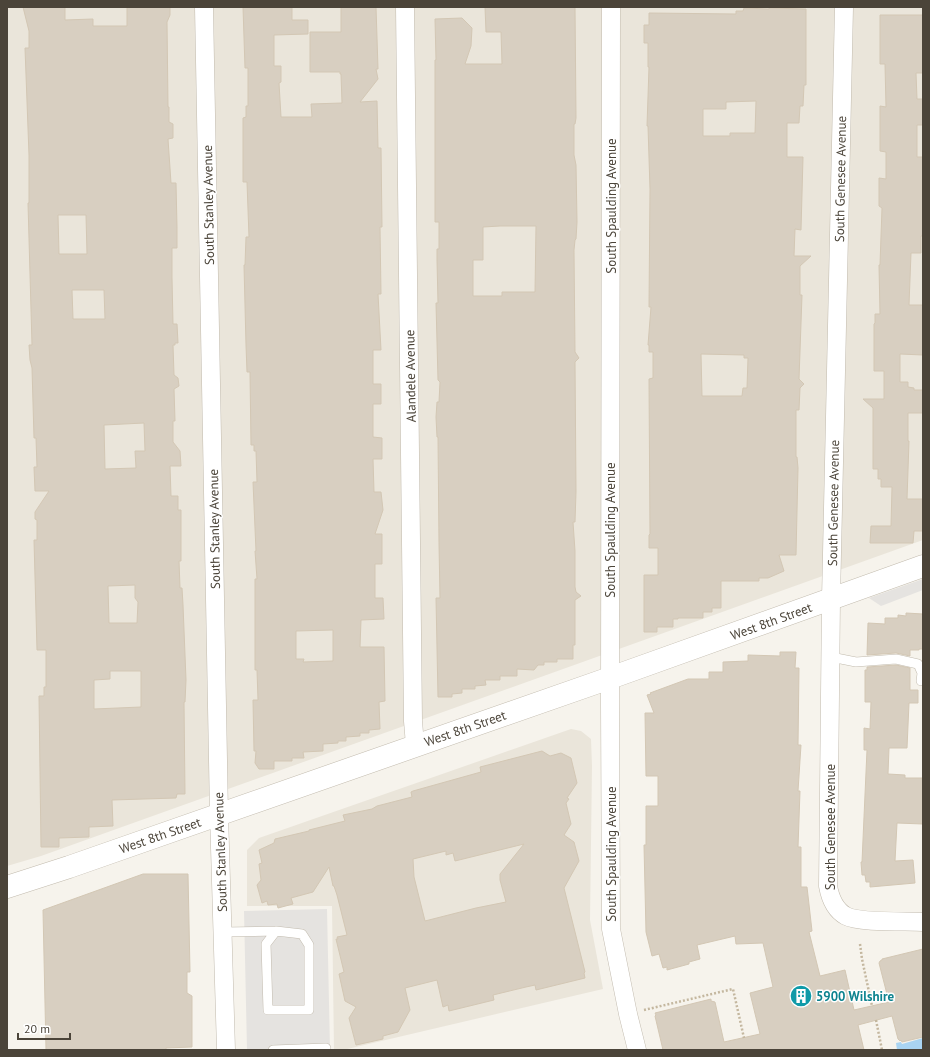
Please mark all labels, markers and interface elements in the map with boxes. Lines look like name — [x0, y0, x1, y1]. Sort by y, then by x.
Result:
street label: South Genesee Avenue — [831, 116, 850, 242]
street label: South Spaulding Avenue — [603, 138, 620, 274]
street label: South Stanley Avenue — [199, 145, 218, 265]
street label: Alandele Avenue — [401, 330, 420, 422]
street label: South Genesee Avenue — [824, 440, 843, 566]
street label: South Spaulding Avenue — [602, 462, 619, 598]
street label: South Stanley Avenue — [205, 469, 224, 589]
street label: West 8th Street — [728, 599, 815, 644]
street label: West 8th Street — [422, 706, 509, 750]
street label: South Genesee Avenue — [822, 764, 839, 890]
street label: South Spaulding Avenue — [603, 786, 620, 922]
street label: South Stanley Avenue — [210, 792, 231, 912]
street label: West 8th Street — [117, 813, 204, 857]
building icon: 5900 Wilshire — [788, 983, 814, 1009]
place label: 5900 Wilshire — [816, 988, 895, 1005]
scale bar — [18, 1015, 70, 1041]
text: 20 m — [24, 1021, 50, 1036]

